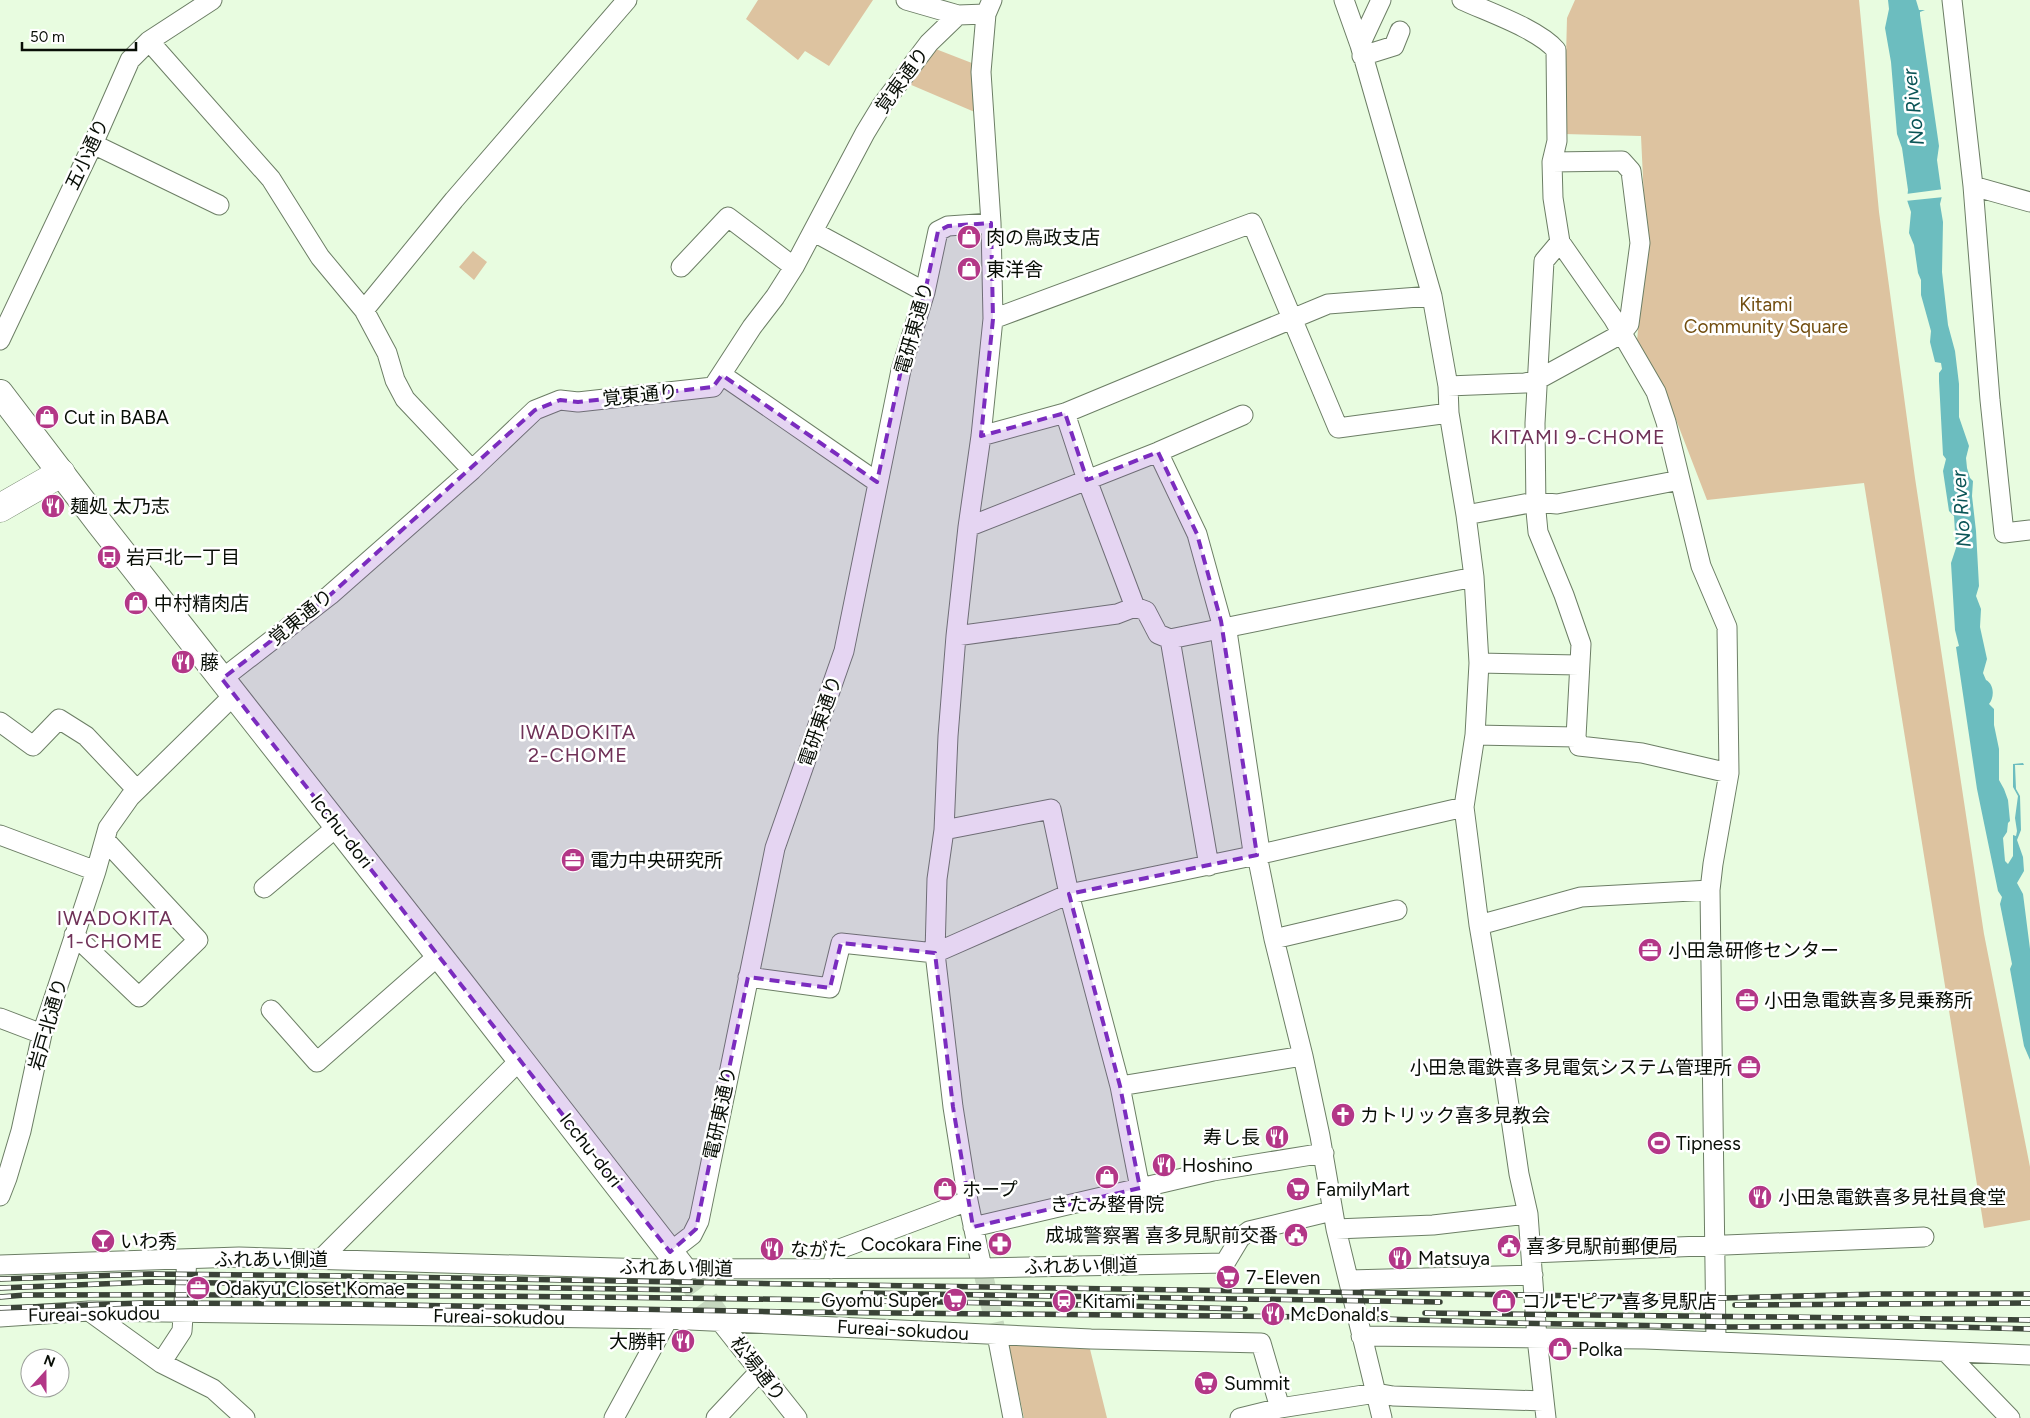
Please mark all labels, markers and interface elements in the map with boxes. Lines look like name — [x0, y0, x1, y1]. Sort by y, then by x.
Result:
scale bar — [22, 20, 136, 52]
text: 50 m — [30, 28, 65, 46]
street label: 覚東通り — [870, 42, 934, 118]
water label: No River — [1897, 66, 1929, 147]
street label: 五小通り — [61, 115, 113, 193]
shop icon: 肉の鳥政支店 — [956, 224, 982, 250]
place label: 肉の鳥政支店 — [986, 226, 1100, 249]
shop icon: 東洋舎 — [956, 256, 982, 282]
place label: 東洋舎 — [986, 258, 1043, 281]
street label: 電研東通り — [890, 279, 938, 377]
park label: Kitami Community Square — [1684, 293, 1848, 338]
street label: 覚東通り — [601, 380, 679, 410]
shop icon: Cut in BABA — [34, 404, 60, 430]
place label: Cut in BABA — [64, 406, 169, 429]
district label: KITAMI 9-CHOME — [1490, 425, 1666, 449]
water label: No River — [1946, 468, 1976, 548]
restaurant icon: 麺処 太乃志 — [40, 493, 66, 519]
place label: 麺処 太乃志 — [70, 495, 170, 518]
bus stop icon: 岩戸北一丁目 — [96, 544, 122, 570]
place label: 岩戸北一丁目 — [126, 546, 240, 569]
street label: 覚東通り — [264, 584, 338, 650]
shop icon: 中村精肉店 — [123, 590, 149, 616]
place label: 中村精肉店 — [154, 592, 249, 615]
restaurant icon: 藤 — [170, 649, 196, 675]
place label: 藤 — [200, 651, 219, 674]
street label: 電研東通り — [794, 672, 846, 770]
district label: IWADOKITA 2-CHOME — [520, 720, 636, 767]
street label: Icchu-dori — [306, 789, 378, 873]
office icon: 電力中央研究所 — [560, 847, 586, 873]
place label: 電力中央研究所 — [590, 849, 723, 872]
district label: IWADOKITA 1-CHOME — [57, 906, 173, 953]
office icon: 小田急研修センター — [1637, 937, 1663, 963]
place label: 小田急研修センター — [1668, 939, 1839, 962]
street label: 岩戸北通り — [24, 975, 72, 1073]
office icon: 小田急電鉄喜多見乗務所 — [1734, 987, 1760, 1013]
place label: 小田急電鉄喜多見乗務所 — [1764, 989, 1973, 1012]
office icon: 小田急電鉄喜多見電気システム管理所 — [1736, 1054, 1762, 1080]
place label: 小田急電鉄喜多見電気システム管理所 — [1410, 1056, 1732, 1079]
street label: 電研東通り — [699, 1064, 741, 1162]
church icon: カトリック喜多見教会 — [1330, 1102, 1356, 1128]
place label: カトリック喜多見教会 — [1360, 1104, 1550, 1127]
street label: Icchu-dori — [555, 1108, 627, 1192]
restaurant icon: 寿し長 — [1264, 1124, 1290, 1150]
place label: 寿し長 — [1203, 1126, 1260, 1149]
sports icon: Tipness — [1646, 1130, 1672, 1156]
place label: Tipness — [1676, 1132, 1741, 1155]
restaurant icon: Hoshino — [1151, 1152, 1177, 1178]
place label: Hoshino — [1182, 1154, 1253, 1177]
shop icon: きたみ整骨院 — [1094, 1164, 1120, 1190]
shop icon: ホープ — [932, 1176, 958, 1202]
supermarket icon: FamilyMart — [1285, 1176, 1311, 1202]
place label: ホープ — [962, 1178, 1018, 1201]
place label: FamilyMart — [1316, 1178, 1410, 1201]
restaurant icon: 小田急電鉄喜多見社員食堂 — [1747, 1184, 1773, 1210]
place label: 小田急電鉄喜多見社員食堂 — [1778, 1186, 2006, 1209]
place label: きたみ整骨院 — [1050, 1193, 1164, 1216]
public building icon: 成城警察署 喜多見駅前交番 — [1283, 1222, 1309, 1248]
place label: 成城警察署 喜多見駅前交番 — [1045, 1224, 1278, 1247]
bar icon: いわ秀 — [90, 1228, 116, 1254]
place label: いわ秀 — [120, 1230, 177, 1253]
pharmacy icon: Cocokara Fine — [987, 1231, 1013, 1257]
place label: Cocokara Fine — [861, 1233, 982, 1256]
public building icon: 喜多見駅前郵便局 — [1496, 1233, 1522, 1259]
place label: 喜多見駅前郵便局 — [1526, 1235, 1678, 1258]
restaurant icon: ながた — [759, 1236, 785, 1262]
place label: ながた — [790, 1238, 847, 1261]
restaurant icon: Matsuya — [1387, 1245, 1413, 1271]
place label: Matsuya — [1418, 1247, 1490, 1270]
street label: ふれあい側道 — [214, 1248, 328, 1271]
street label: ふれあい側道 — [1024, 1254, 1138, 1278]
street label: ふれあい側道 — [619, 1256, 733, 1280]
supermarket icon: 7-Eleven — [1215, 1264, 1241, 1290]
place label: 7-Eleven — [1246, 1266, 1320, 1289]
office icon: Odakyu Closet Komae — [185, 1275, 211, 1301]
place label: Odakyu Closet Komae — [216, 1277, 405, 1300]
supermarket icon: Gyomu Super — [942, 1287, 968, 1313]
station icon: Kitami — [1051, 1288, 1077, 1314]
shop icon: コルモピア 喜多見駅店 — [1491, 1288, 1517, 1314]
place label: Gyomu Super — [821, 1289, 939, 1312]
place label: Kitami — [1082, 1290, 1135, 1313]
place label: コルモピア 喜多見駅店 — [1522, 1290, 1717, 1313]
street label: Fureai-sokudou — [28, 1301, 160, 1327]
restaurant icon: McDonald's — [1260, 1301, 1286, 1327]
place label: McDonald's — [1290, 1303, 1389, 1326]
street label: Fureai-sokudou — [433, 1304, 565, 1330]
street label: Fureai-sokudou — [836, 1315, 970, 1345]
restaurant icon: 大勝軒 — [670, 1328, 696, 1354]
place label: 大勝軒 — [609, 1330, 666, 1353]
street label: 松場通り — [726, 1332, 790, 1406]
shop icon: Polka — [1547, 1336, 1573, 1362]
place label: Polka — [1578, 1338, 1623, 1361]
north arrow — [20, 1348, 70, 1398]
text: N — [41, 1351, 58, 1371]
supermarket icon: Summit — [1193, 1370, 1219, 1396]
place label: Summit — [1224, 1372, 1290, 1395]

